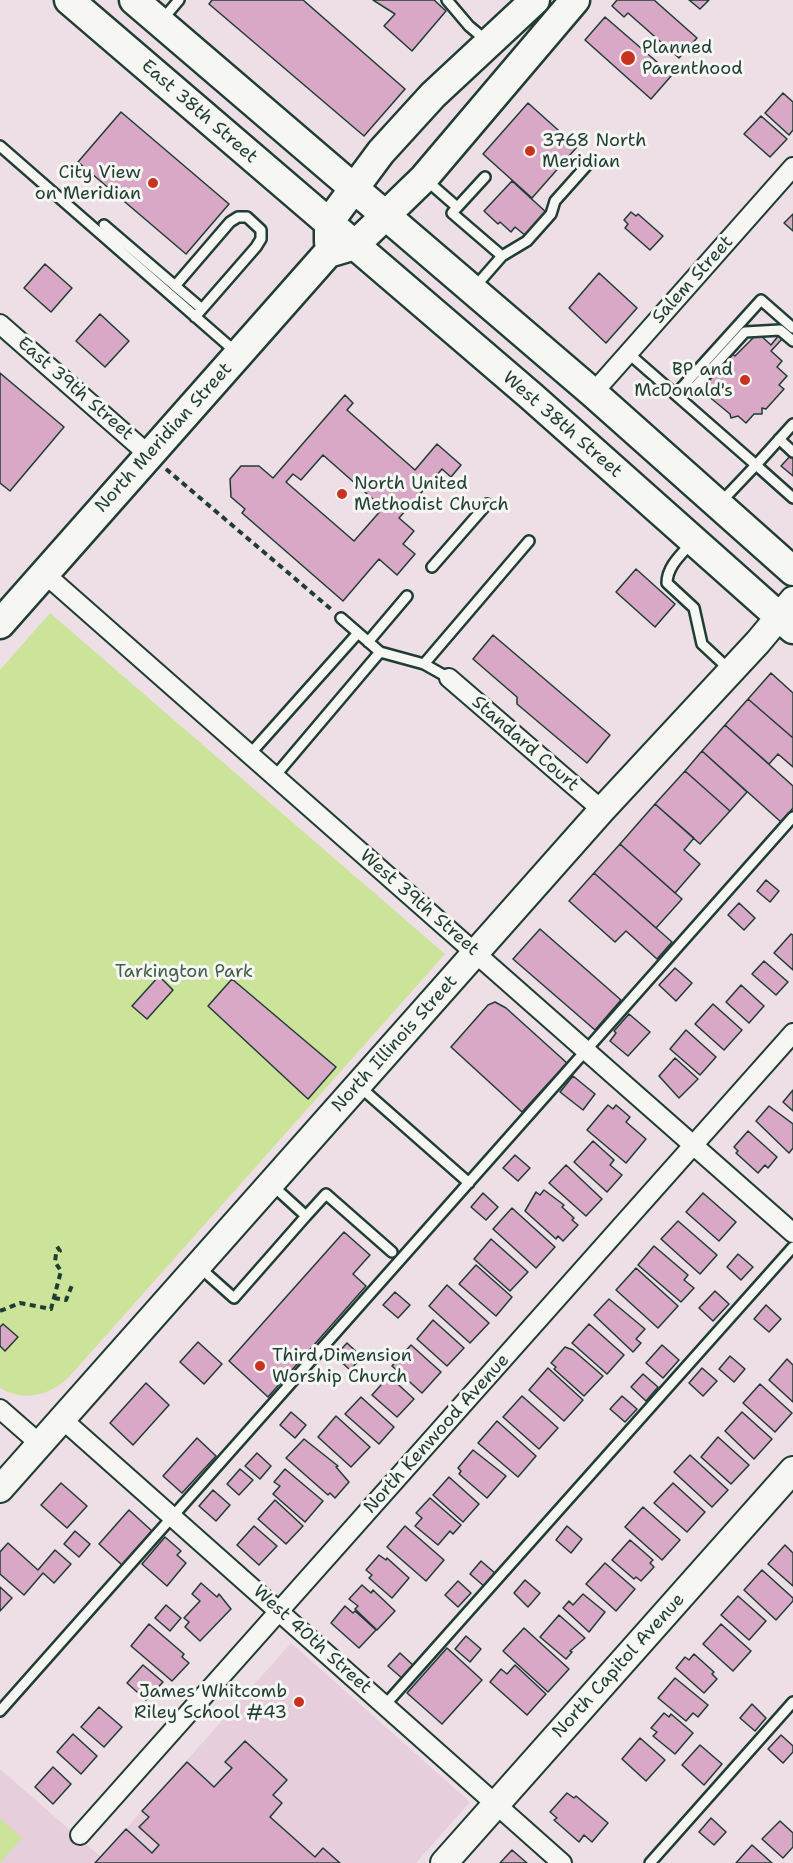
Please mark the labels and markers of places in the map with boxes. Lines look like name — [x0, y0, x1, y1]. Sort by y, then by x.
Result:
place label: Planned Parenthood — [642, 37, 743, 80]
marker: Planned Parenthood — [619, 49, 637, 67]
place label: 3768 North Meridian — [542, 130, 647, 172]
marker: 3768 North Meridian — [523, 144, 537, 158]
place label: City View on Meridian — [35, 162, 141, 204]
marker: City View on Meridian — [146, 176, 160, 190]
place label: BP and McDonald's — [634, 359, 733, 401]
marker: BP and McDonald's — [738, 373, 752, 387]
place label: North United Methodist Church — [354, 473, 509, 516]
marker: North United Methodist Church — [335, 487, 349, 501]
place label: Third Dimension Worship Church — [272, 1345, 412, 1388]
marker: Third Dimension Worship Church — [253, 1359, 267, 1373]
place label: James Whitcomb Riley School #43 — [134, 1681, 287, 1724]
marker: James Whitcomb Riley School #43 — [292, 1695, 306, 1709]

